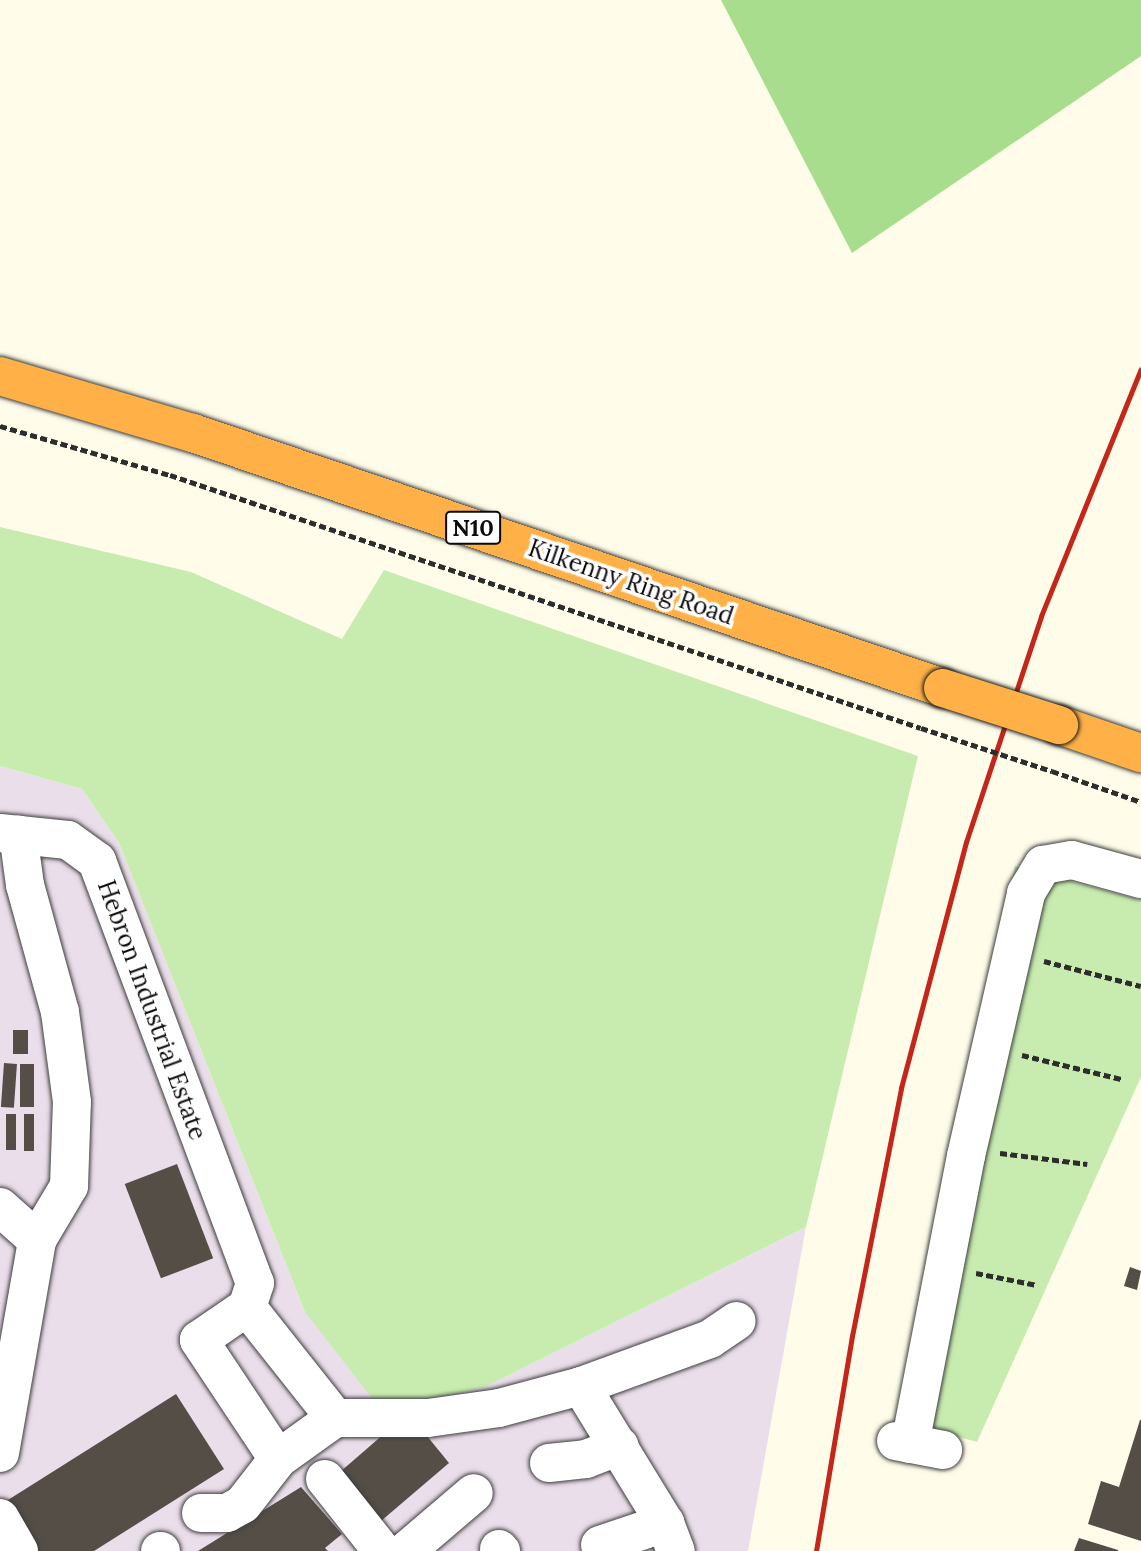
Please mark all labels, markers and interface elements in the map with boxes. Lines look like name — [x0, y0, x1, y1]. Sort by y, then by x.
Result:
road number: N10 — [445, 508, 501, 548]
street label: Kilkenny Ring Road — [525, 533, 737, 631]
street label: Hebron Industrial Estate — [92, 876, 212, 1144]

